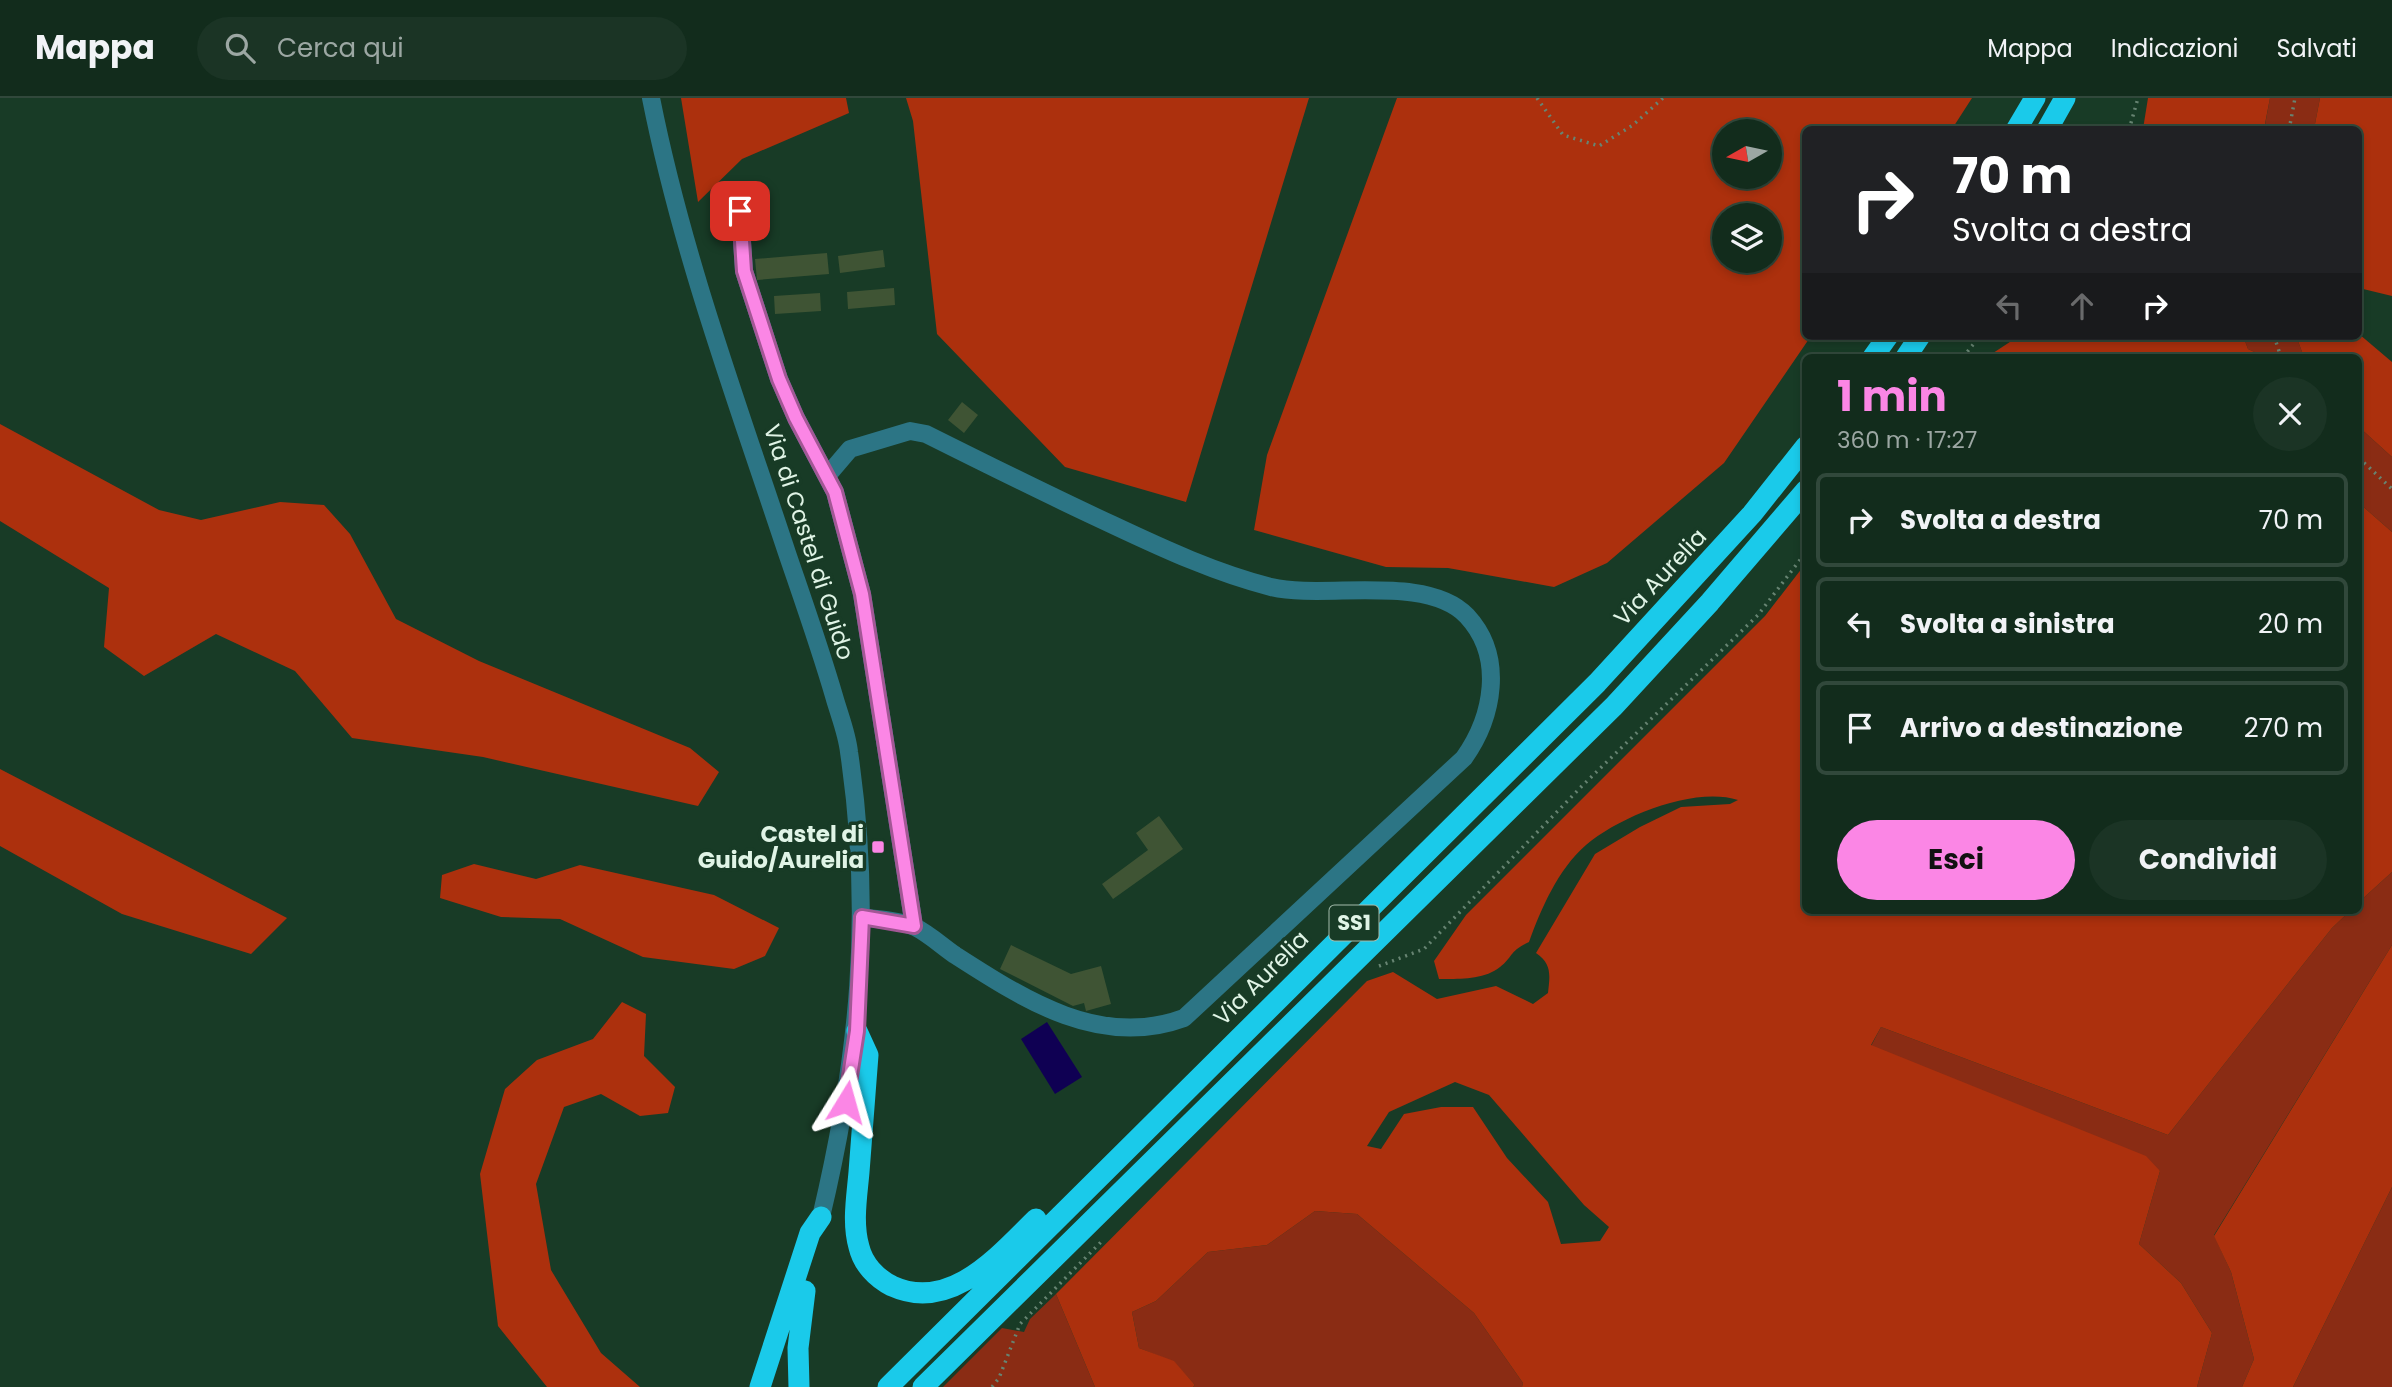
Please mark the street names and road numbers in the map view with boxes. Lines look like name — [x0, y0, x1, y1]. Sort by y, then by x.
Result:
street label: Via di Castel di Guido — [756, 420, 862, 664]
street label: Via Aurelia — [1606, 521, 1714, 633]
road number: SS1 — [1330, 906, 1378, 940]
street label: Via Aurelia — [1206, 923, 1316, 1033]

